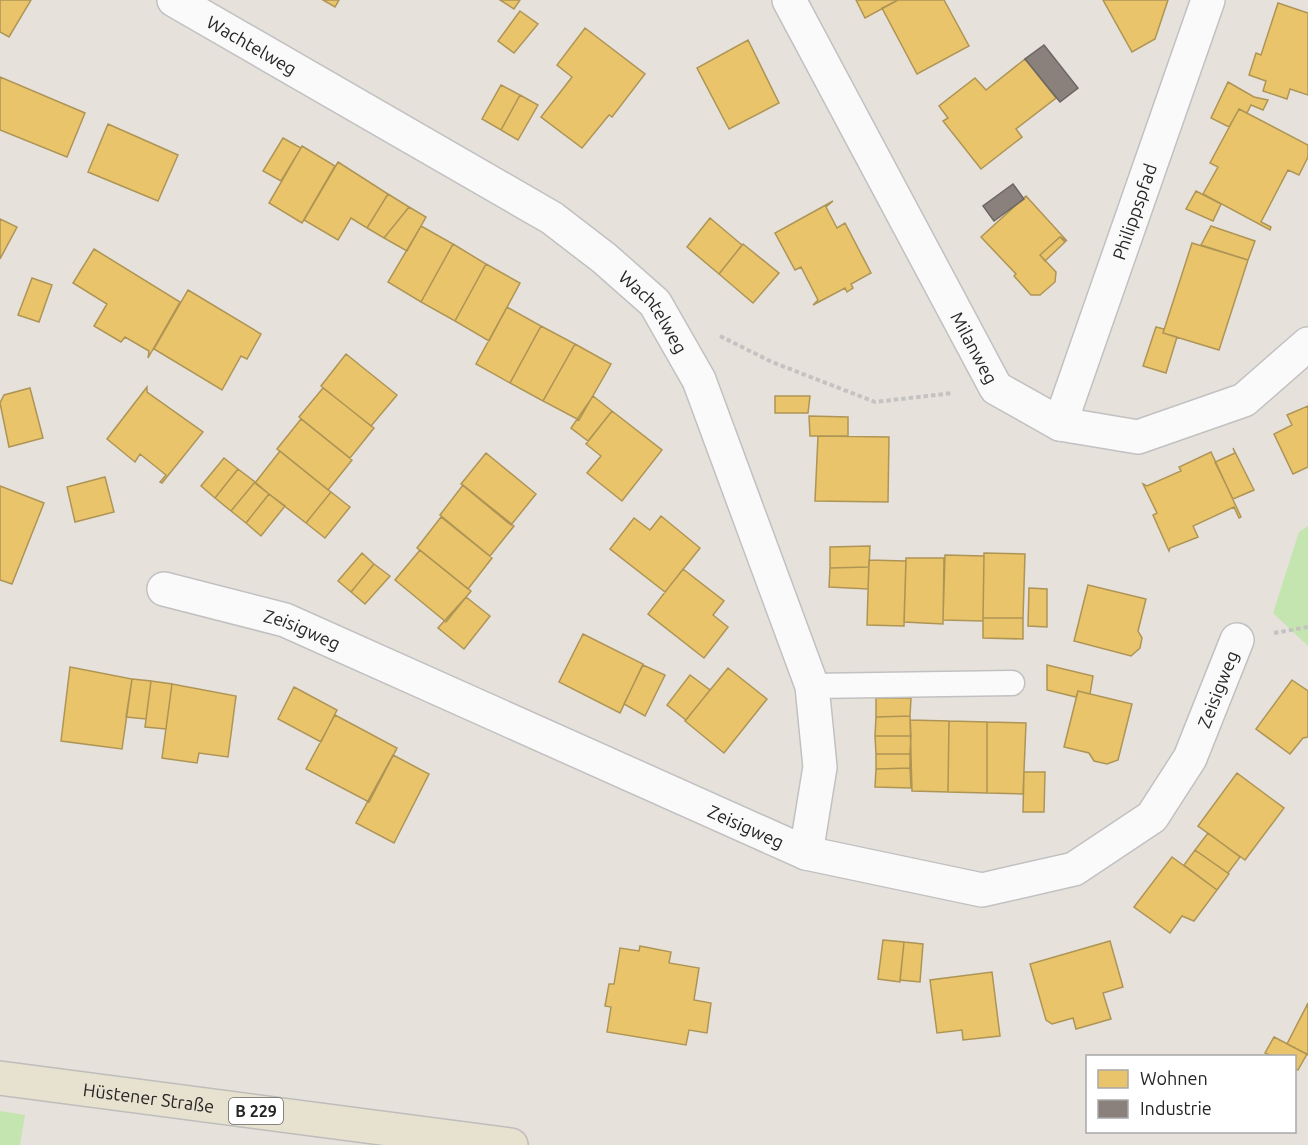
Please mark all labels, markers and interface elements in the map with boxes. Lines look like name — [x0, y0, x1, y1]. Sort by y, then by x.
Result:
street label: Wachtelweg — [204, 11, 300, 79]
street label: Philippspfad — [1108, 161, 1160, 262]
street label: Wachtelweg — [615, 266, 692, 357]
street label: Milanweg — [947, 308, 1002, 387]
street label: Zeisigweg — [262, 605, 344, 654]
street label: Zeisigweg — [1193, 648, 1242, 730]
street label: Zeisigweg — [705, 800, 787, 852]
legend — [1086, 1055, 1296, 1133]
text: Wohnen — [1140, 1068, 1208, 1088]
street label: Hüstener Straße — [82, 1079, 216, 1116]
road number: B 229 — [229, 1098, 283, 1124]
text: Industrie — [1140, 1098, 1212, 1118]

